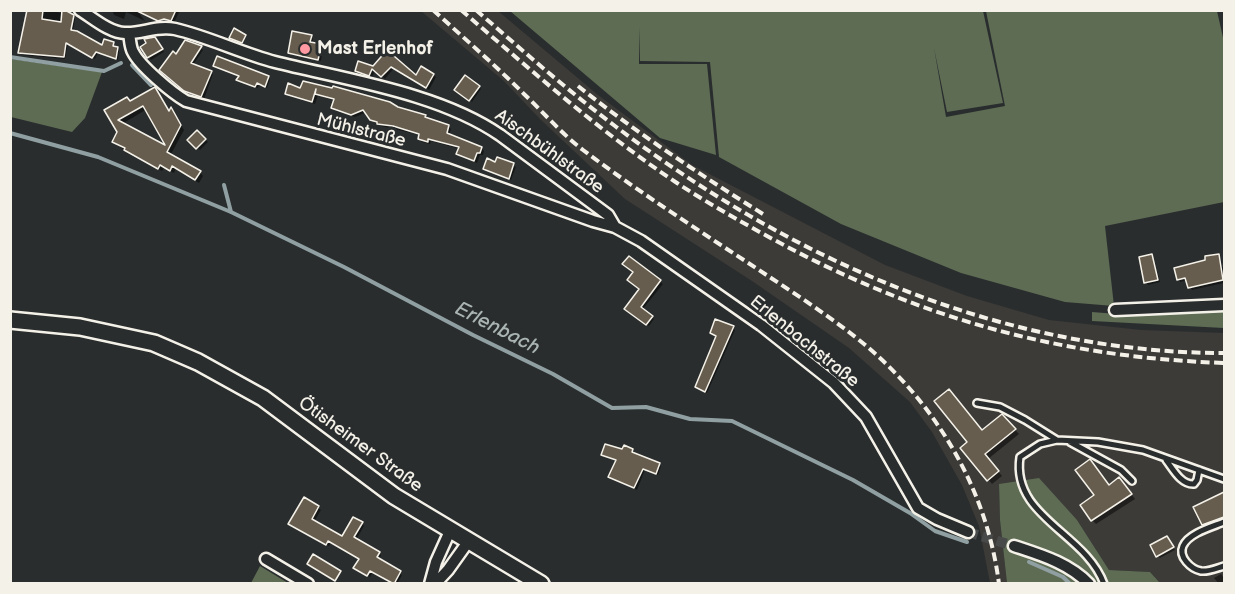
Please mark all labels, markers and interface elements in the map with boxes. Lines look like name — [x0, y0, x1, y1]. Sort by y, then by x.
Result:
place label: Mast Erlenhof — [317, 38, 433, 60]
marker: Mast Erlenhof — [298, 42, 312, 56]
street label: Aischbühlstraße — [490, 105, 608, 199]
street label: Mühlstraße — [314, 109, 408, 153]
street label: Erlenbachstraße — [745, 291, 863, 393]
water label: Erlenbach — [451, 297, 543, 361]
street label: Ötisheimer Straße — [294, 393, 426, 497]

